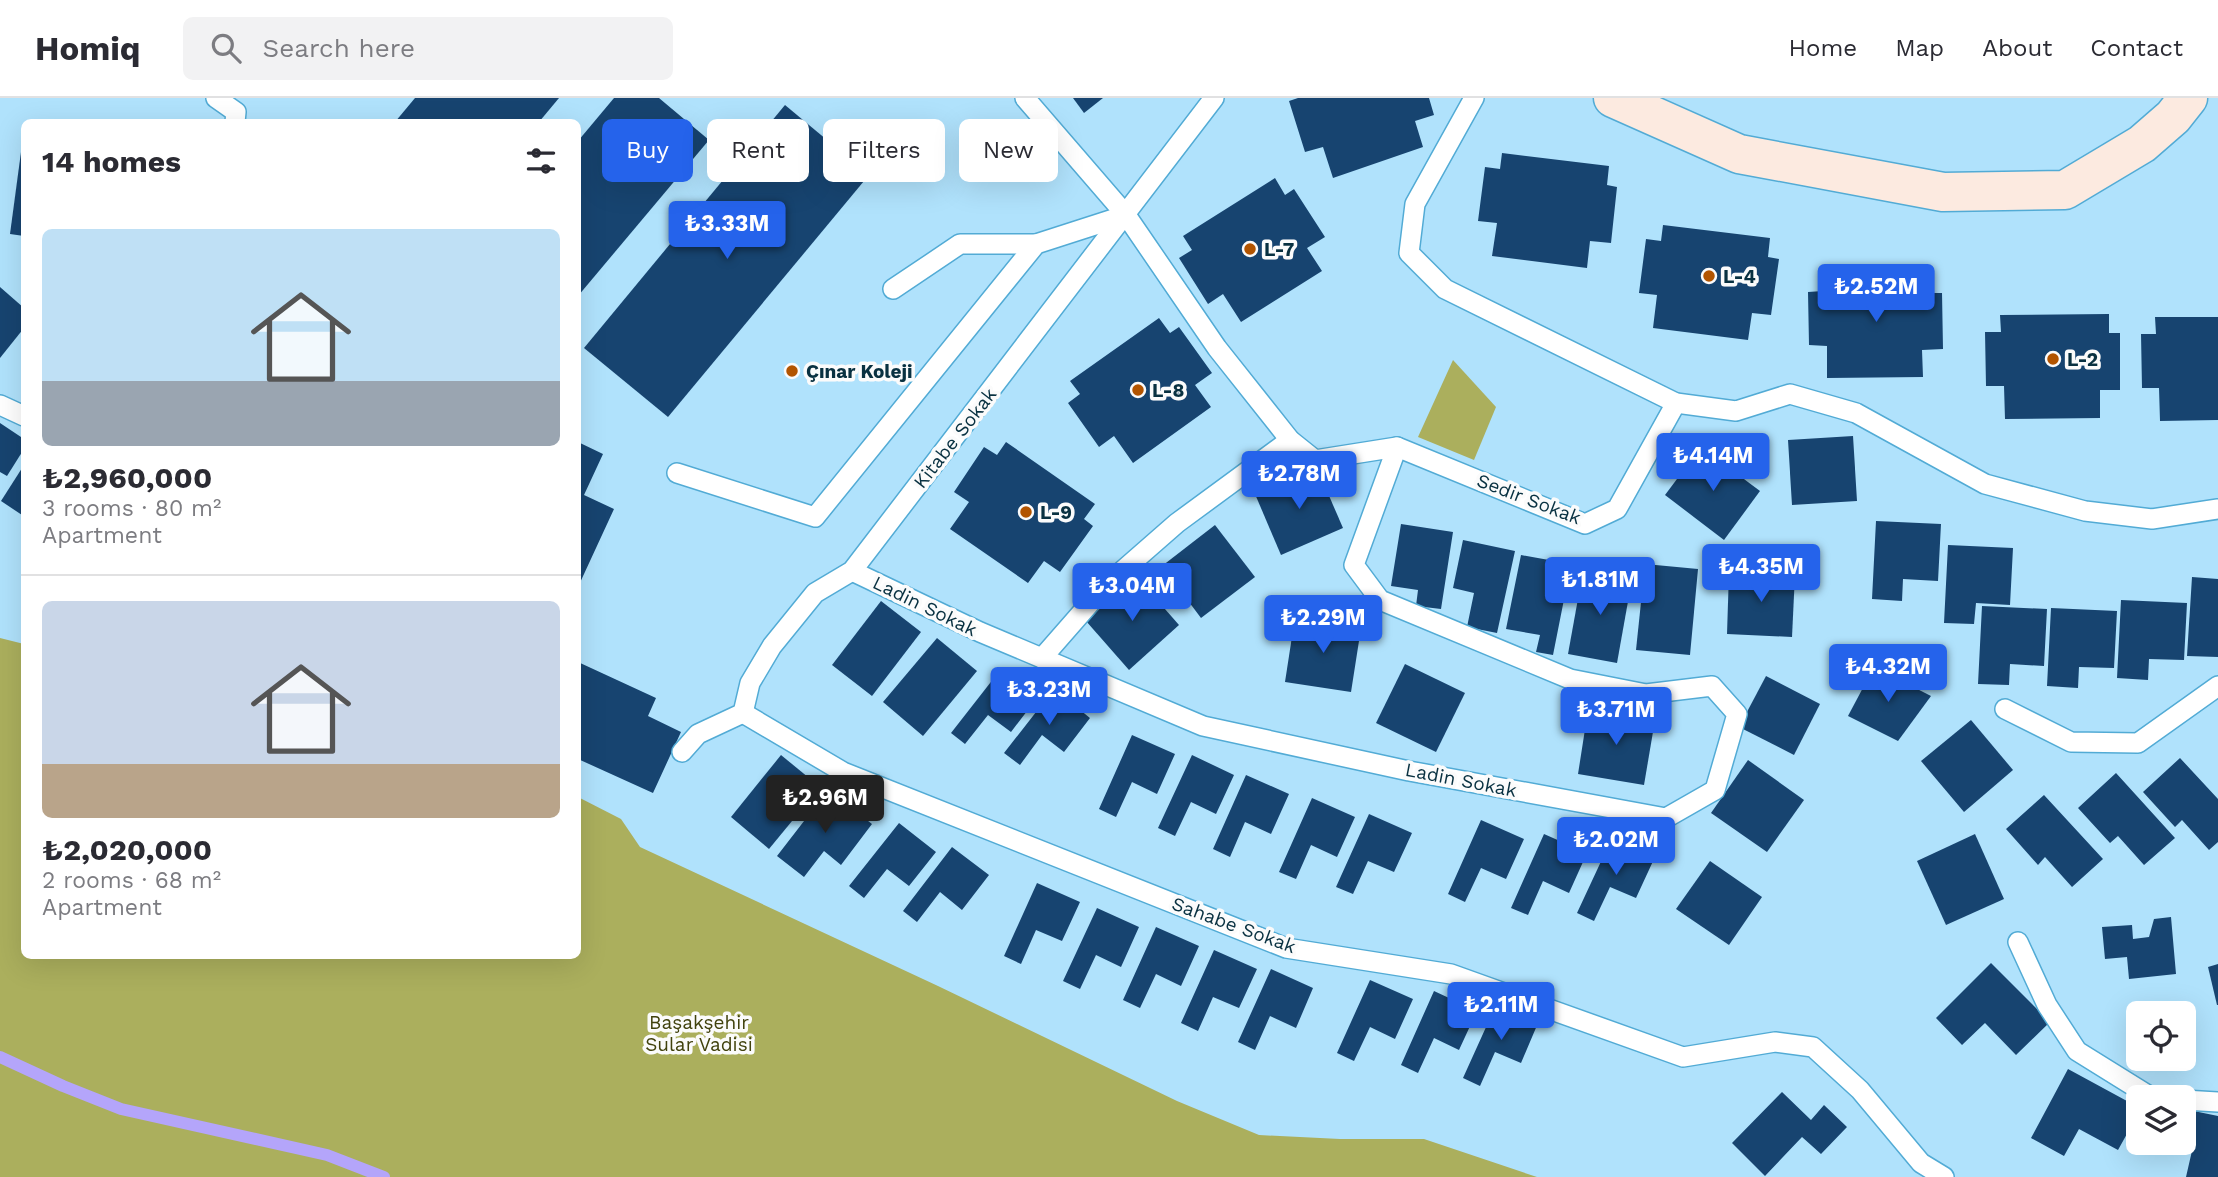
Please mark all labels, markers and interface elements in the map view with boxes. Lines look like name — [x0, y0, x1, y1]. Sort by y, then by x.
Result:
search box — [183, 17, 673, 80]
text: Homiq — [35, 29, 141, 68]
icon: search — [207, 29, 245, 67]
text: Search here — [263, 33, 415, 63]
text: Home — [1789, 34, 1857, 62]
text: Map — [1895, 34, 1944, 62]
text: About — [1982, 34, 2052, 62]
text: Contact — [2090, 34, 2183, 62]
chip: Buy — [602, 119, 693, 182]
chip: Rent — [707, 119, 809, 182]
chip: Filters — [823, 119, 945, 182]
chip: New — [959, 119, 1058, 182]
icon: filters — [522, 142, 560, 180]
text: 14 homes — [42, 144, 181, 179]
pin: ₺3.33M — [670, 202, 784, 261]
text: ₺3.33M — [685, 210, 769, 237]
place label: L-7 — [1264, 238, 1294, 261]
marker: L-7 — [1242, 241, 1258, 257]
pin: ₺2.52M — [1819, 264, 1933, 324]
place label: L-4 — [1723, 265, 1756, 288]
marker: L-4 — [1701, 268, 1717, 284]
text: ₺2.52M — [1834, 273, 1918, 300]
icon: home — [238, 274, 364, 400]
place label: L-2 — [2067, 348, 2098, 371]
marker: L-2 — [2045, 351, 2061, 367]
place label: Çınar Koleji — [806, 360, 913, 383]
marker: Çınar Koleji — [784, 363, 800, 379]
place label: L-8 — [1152, 379, 1185, 402]
marker: L-8 — [1130, 382, 1146, 398]
street label: Kitabe Sokak — [909, 383, 1002, 493]
pin: ₺4.14M — [1656, 434, 1770, 493]
text: ₺4.14M — [1672, 442, 1754, 469]
pin: ₺2.78M — [1242, 452, 1356, 511]
text: ₺2,960,000 — [42, 460, 212, 495]
text: ₺2.78M — [1258, 460, 1340, 487]
street label: Sedir Sokak — [1474, 469, 1584, 529]
text: 3 rooms · 80 m² — [42, 495, 221, 522]
place label: L-9 — [1040, 501, 1072, 524]
marker: L-9 — [1018, 504, 1034, 520]
text: Apartment — [42, 522, 162, 549]
pin: ₺4.35M — [1704, 545, 1818, 604]
text: ₺4.35M — [1718, 553, 1804, 580]
pin: ₺1.81M — [1543, 558, 1657, 617]
pin: ₺3.04M — [1075, 564, 1189, 623]
text: ₺1.81M — [1561, 566, 1639, 593]
street label: Ladin Sokak — [869, 571, 981, 641]
text: ₺3.04M — [1089, 572, 1176, 599]
pin: ₺2.29M — [1266, 596, 1380, 655]
text: ₺2.29M — [1280, 604, 1366, 631]
pin: ₺4.32M — [1831, 644, 1945, 704]
icon: home — [238, 646, 364, 772]
text: ₺4.32M — [1845, 653, 1931, 680]
pin: ₺3.23M — [992, 668, 1106, 727]
text: ₺3.23M — [1007, 676, 1091, 703]
pin: ₺3.71M — [1559, 688, 1673, 747]
text: ₺3.71M — [1577, 696, 1655, 723]
street label: Ladin Sokak — [1403, 758, 1519, 802]
pin: ₺2.96M — [768, 776, 882, 835]
text: ₺2.96M — [782, 784, 868, 811]
pin: ₺2.02M — [1559, 818, 1673, 877]
text: ₺2.02M — [1573, 826, 1659, 853]
text: ₺2,020,000 — [42, 832, 212, 867]
text: 2 rooms · 68 m² — [42, 867, 221, 894]
street label: Sahabe Sokak — [1169, 892, 1299, 958]
text: Apartment — [42, 894, 162, 921]
pin: ₺2.11M — [1444, 982, 1558, 1042]
text: ₺2.11M — [1463, 991, 1539, 1018]
map controls — [2126, 1001, 2196, 1155]
button: locate — [2126, 1001, 2196, 1071]
park label: Başakşehir Sular Vadisi — [645, 1011, 753, 1056]
button: layers — [2126, 1085, 2196, 1155]

